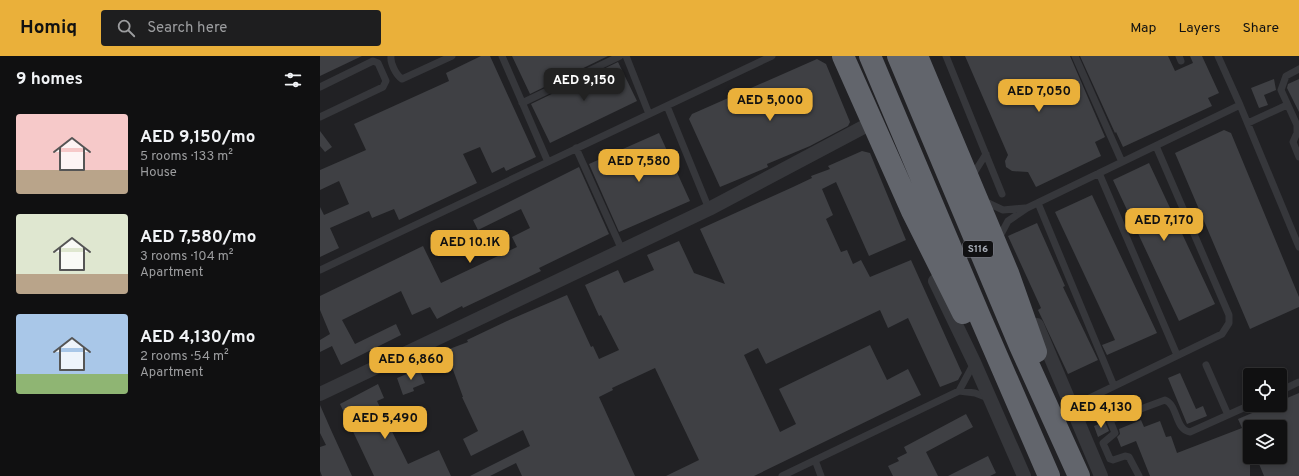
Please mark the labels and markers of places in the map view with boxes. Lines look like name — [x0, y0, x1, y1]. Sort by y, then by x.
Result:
pin: AED 9,150 — [538, 68, 630, 102]
pin: AED 7,050 — [993, 79, 1085, 113]
pin: AED 5,000 — [724, 88, 816, 122]
pin: AED 7,580 — [593, 149, 685, 183]
pin: AED 7,170 — [1118, 208, 1210, 242]
pin: AED 10.1K — [424, 230, 516, 264]
pin: AED 6,860 — [365, 347, 457, 381]
pin: AED 4,130 — [1055, 395, 1147, 429]
pin: AED 5,490 — [339, 406, 431, 440]

